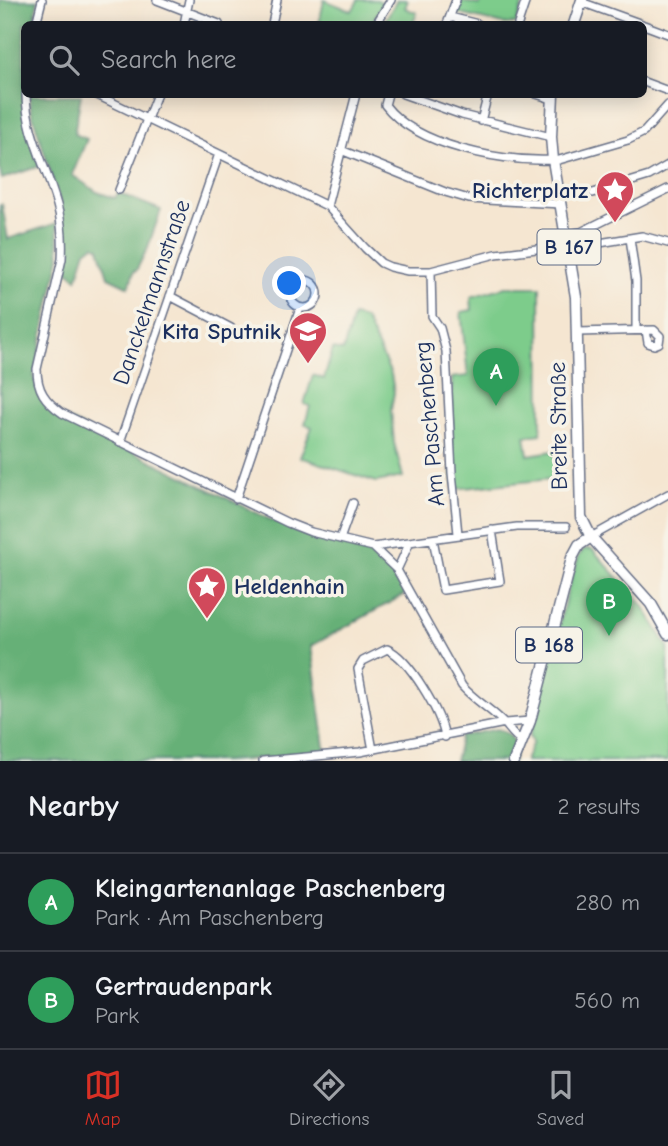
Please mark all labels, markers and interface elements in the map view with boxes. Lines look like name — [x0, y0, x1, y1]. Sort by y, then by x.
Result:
search box — [21, 21, 647, 98]
icon: search — [45, 41, 83, 79]
text: Search here — [101, 45, 236, 75]
place icon: Richterplatz — [594, 169, 636, 224]
place label: Richterplatz — [472, 177, 588, 204]
street label: Danckelmannstraße — [107, 196, 196, 388]
road number: B 167 — [538, 230, 600, 264]
your location — [272, 266, 306, 300]
school or university icon: Kita Sputnik — [287, 310, 329, 365]
place label: Kita Sputnik — [162, 318, 281, 345]
street label: Am Paschenberg — [409, 340, 450, 508]
pin: A — [473, 348, 519, 406]
street label: Breite Straße — [544, 362, 573, 490]
place icon: Heldenhain — [186, 565, 228, 620]
place label: Heldenhain — [234, 573, 345, 600]
pin: B — [586, 578, 632, 636]
road number: B 168 — [516, 628, 582, 662]
text: Nearby — [28, 789, 119, 824]
text: 2 results — [558, 793, 640, 820]
text: Kleingartenanlage Paschenberg — [95, 874, 446, 904]
text: A — [45, 889, 57, 916]
text: 280 m — [575, 889, 640, 916]
text: Park · Am Paschenberg — [95, 904, 324, 931]
text: Gertraudenpark — [95, 972, 272, 1002]
text: B — [44, 987, 58, 1014]
text: 560 m — [574, 987, 640, 1014]
text: Park — [95, 1002, 139, 1029]
tab: Map — [84, 1066, 122, 1130]
tab: Directions — [289, 1066, 369, 1130]
tab: Saved — [537, 1066, 584, 1130]

